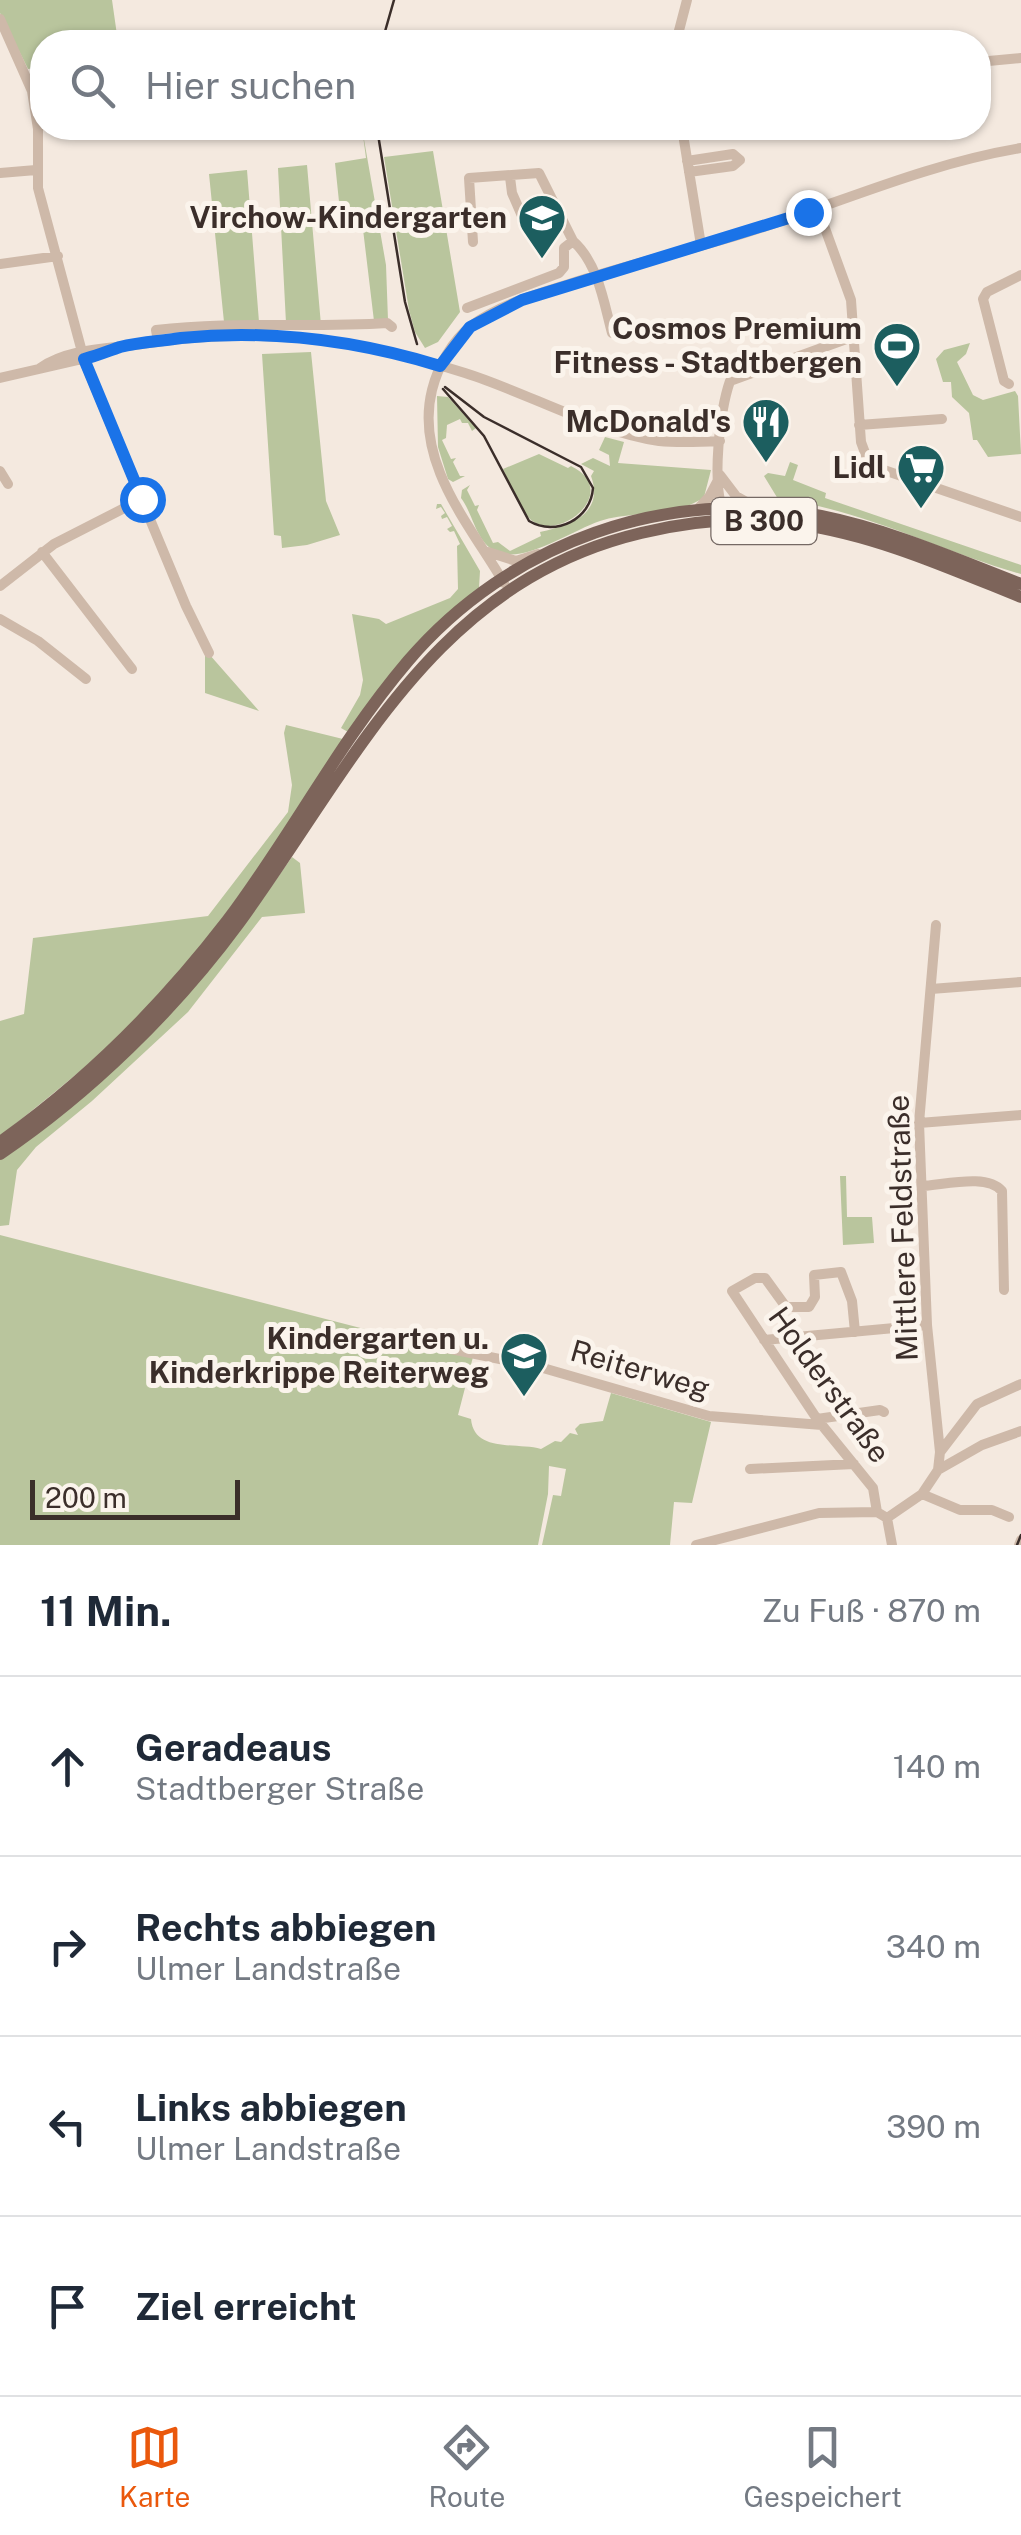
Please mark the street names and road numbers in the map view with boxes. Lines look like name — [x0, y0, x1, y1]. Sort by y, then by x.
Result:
road number: B 300 — [712, 498, 816, 544]
street label: Mittlere Feldstraße — [879, 1094, 925, 1362]
street label: Holderstraße — [761, 1300, 898, 1469]
street label: Reiterweg — [566, 1332, 714, 1406]

